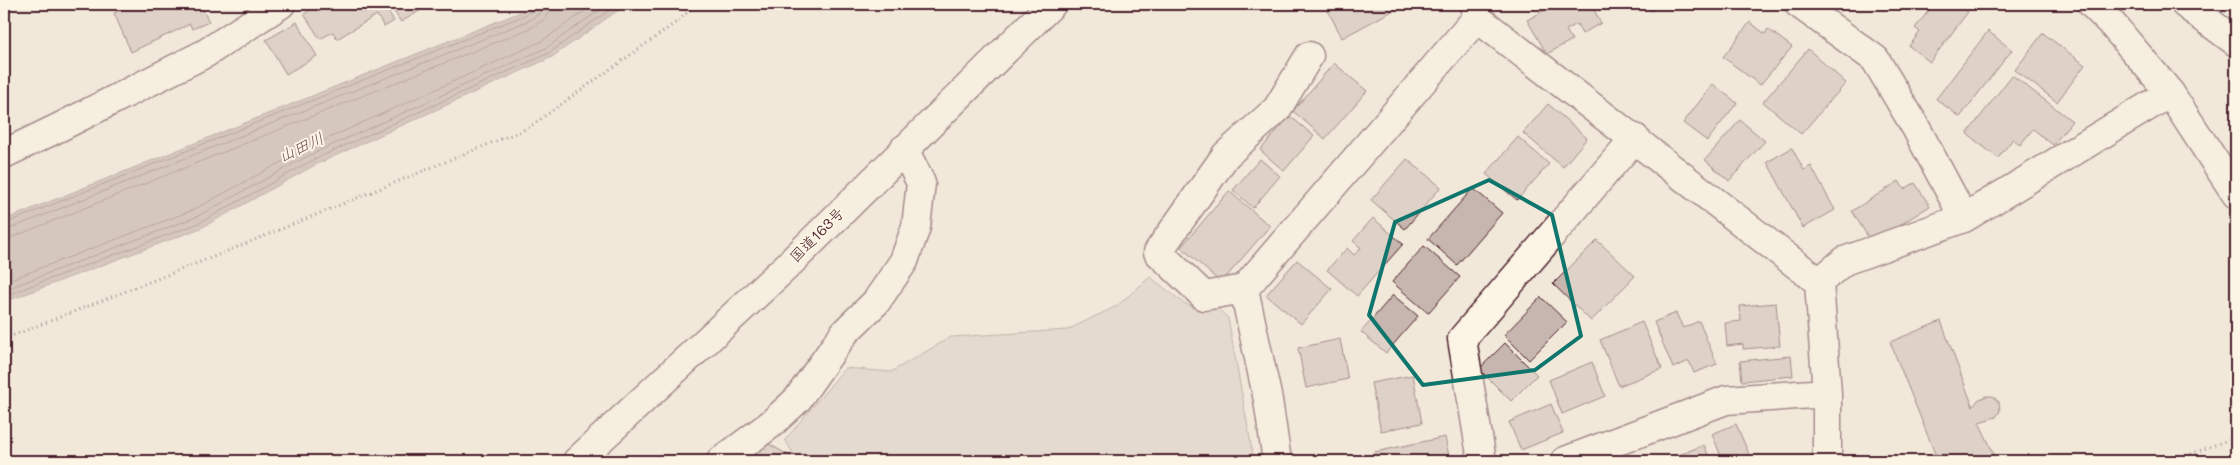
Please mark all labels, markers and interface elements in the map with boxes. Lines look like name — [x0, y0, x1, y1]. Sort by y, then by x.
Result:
water label: 山田川 — [275, 127, 327, 166]
street label: 国道163号 — [785, 203, 848, 266]

